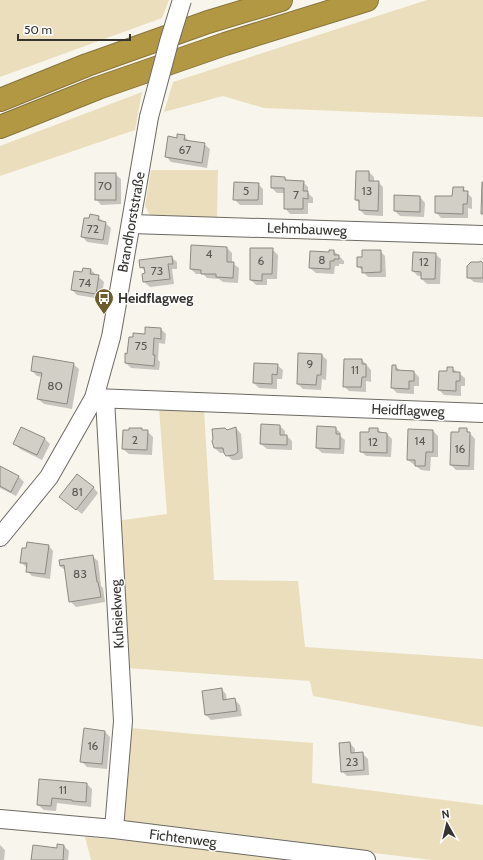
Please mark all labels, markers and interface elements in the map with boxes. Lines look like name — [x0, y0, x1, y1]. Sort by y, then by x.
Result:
scale bar — [18, 16, 130, 42]
text: 50 m — [24, 22, 52, 37]
house number: 67 — [179, 142, 191, 157]
street label: Brandhorststraße — [113, 170, 149, 274]
house number: 70 — [98, 178, 112, 193]
house number: 5 — [243, 183, 249, 198]
house number: 13 — [362, 183, 372, 198]
house number: 7 — [293, 187, 299, 202]
street label: Lehmbauweg — [267, 219, 348, 239]
house number: 72 — [87, 221, 99, 236]
house number: 4 — [206, 246, 213, 261]
house number: 8 — [318, 252, 326, 267]
house number: 6 — [258, 253, 265, 268]
house number: 12 — [419, 254, 429, 269]
house number: 73 — [151, 263, 163, 278]
house number: 74 — [79, 275, 91, 290]
bus stop icon: Heidflagweg — [93, 287, 115, 315]
place label: Heidflagweg — [118, 289, 193, 307]
house number: 75 — [135, 338, 147, 353]
house number: 9 — [307, 356, 314, 371]
house number: 11 — [351, 362, 359, 377]
house number: 80 — [47, 378, 63, 393]
street label: Heidflagweg — [371, 400, 446, 420]
house number: 2 — [132, 432, 138, 447]
house number: 14 — [415, 433, 425, 448]
house number: 12 — [368, 434, 378, 449]
house number: 16 — [455, 441, 466, 456]
house number: 81 — [71, 484, 83, 499]
house number: 83 — [73, 566, 87, 581]
street label: Kuhsiekweg — [106, 578, 128, 649]
house number: 16 — [88, 738, 99, 753]
house number: 23 — [346, 754, 358, 769]
house number: 11 — [59, 782, 67, 797]
north arrow — [427, 804, 467, 844]
text: N — [441, 807, 450, 822]
street label: Fichtenweg — [148, 825, 219, 851]

